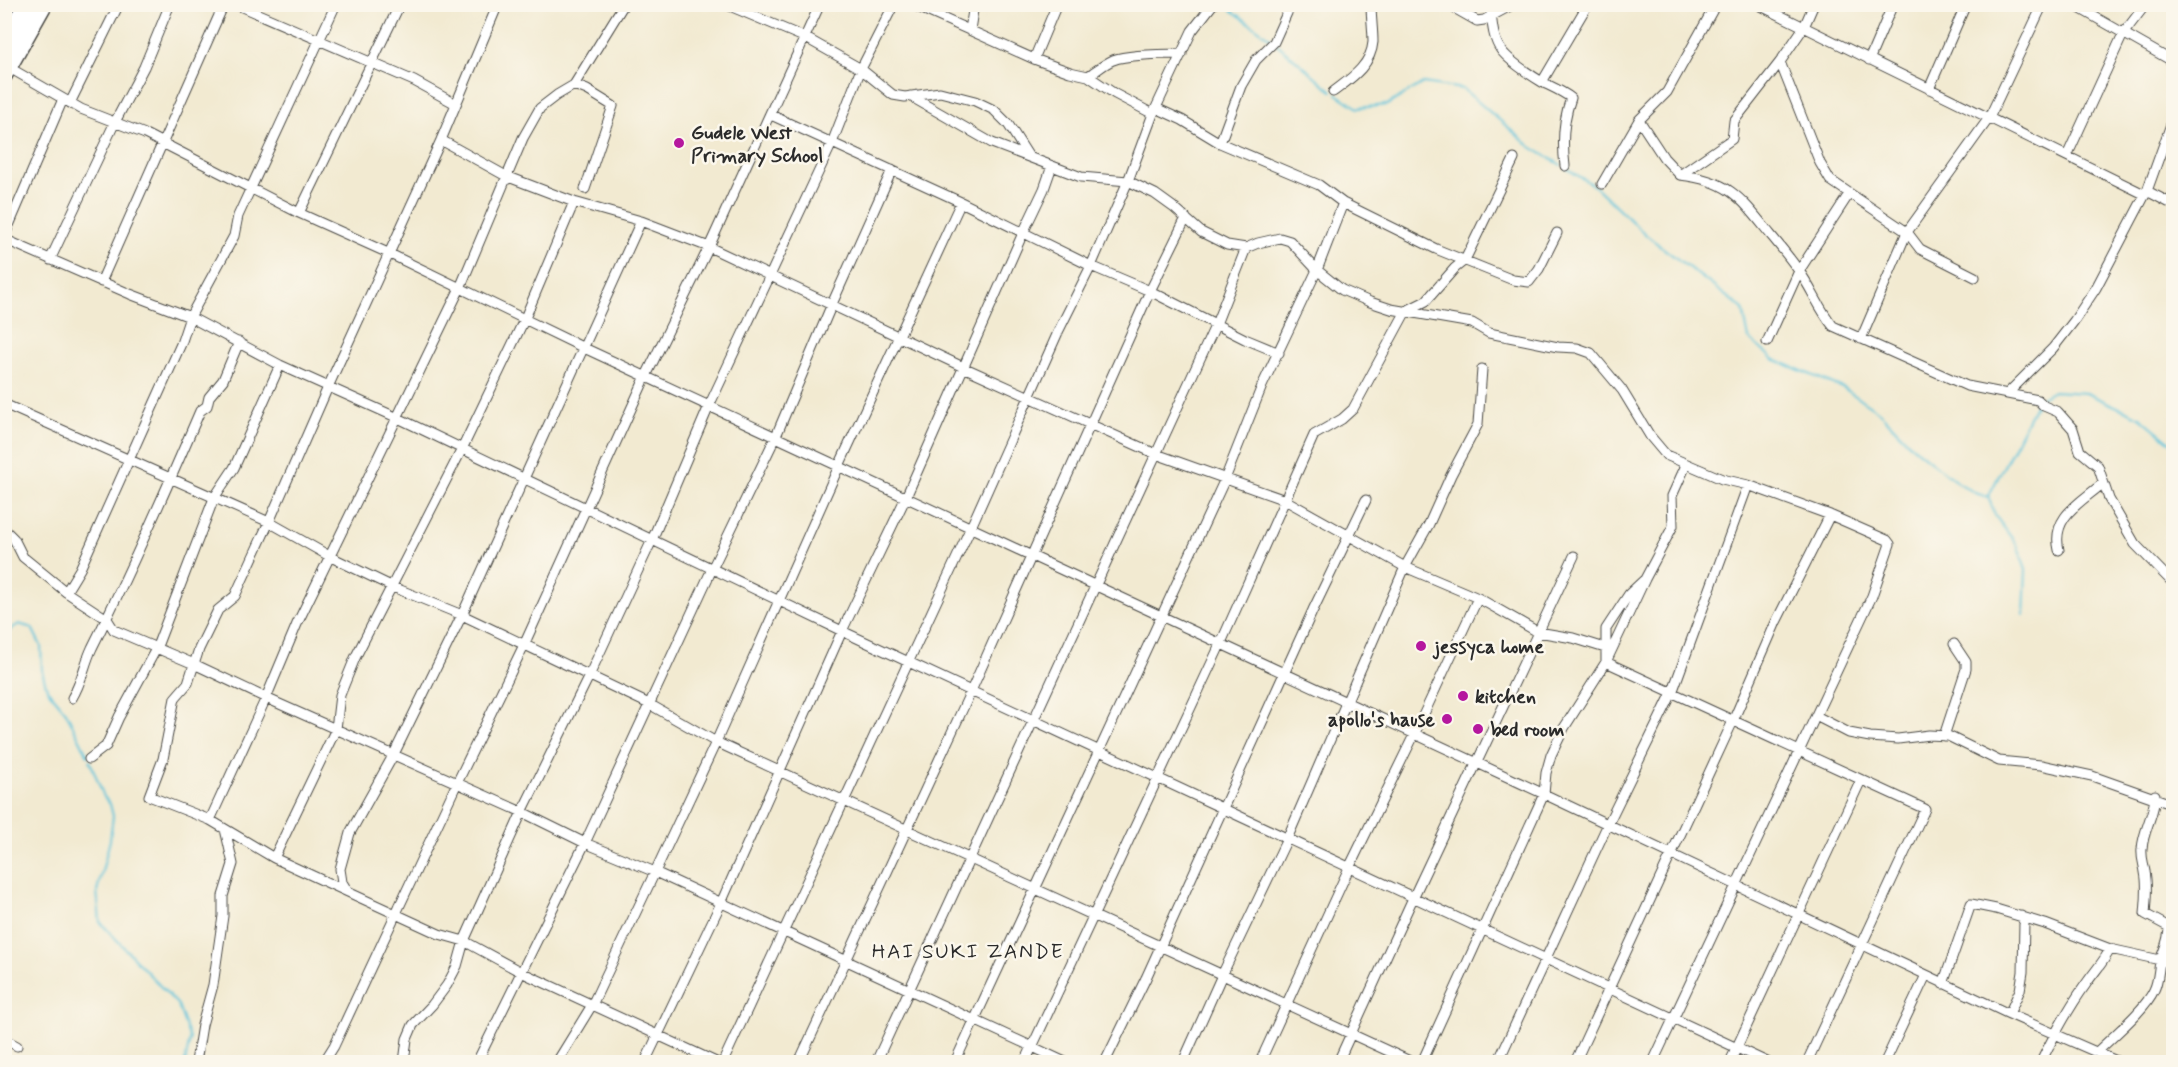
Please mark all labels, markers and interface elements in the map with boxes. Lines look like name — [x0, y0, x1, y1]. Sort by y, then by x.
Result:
place label: Gudele West Primary School — [691, 120, 823, 170]
marker: Gudele West Primary School — [672, 136, 686, 150]
place label: jessyca home — [1432, 634, 1544, 661]
marker: jessyca home — [1414, 639, 1428, 653]
place label: kitchen — [1475, 684, 1536, 711]
marker: kitchen — [1456, 689, 1470, 703]
place label: apollo's hause — [1328, 707, 1436, 734]
marker: apollo's hause — [1440, 712, 1454, 726]
place label: bed room — [1490, 717, 1564, 744]
marker: bed room — [1471, 722, 1485, 736]
district label: HAI SUKI ZANDE — [872, 938, 1064, 966]

